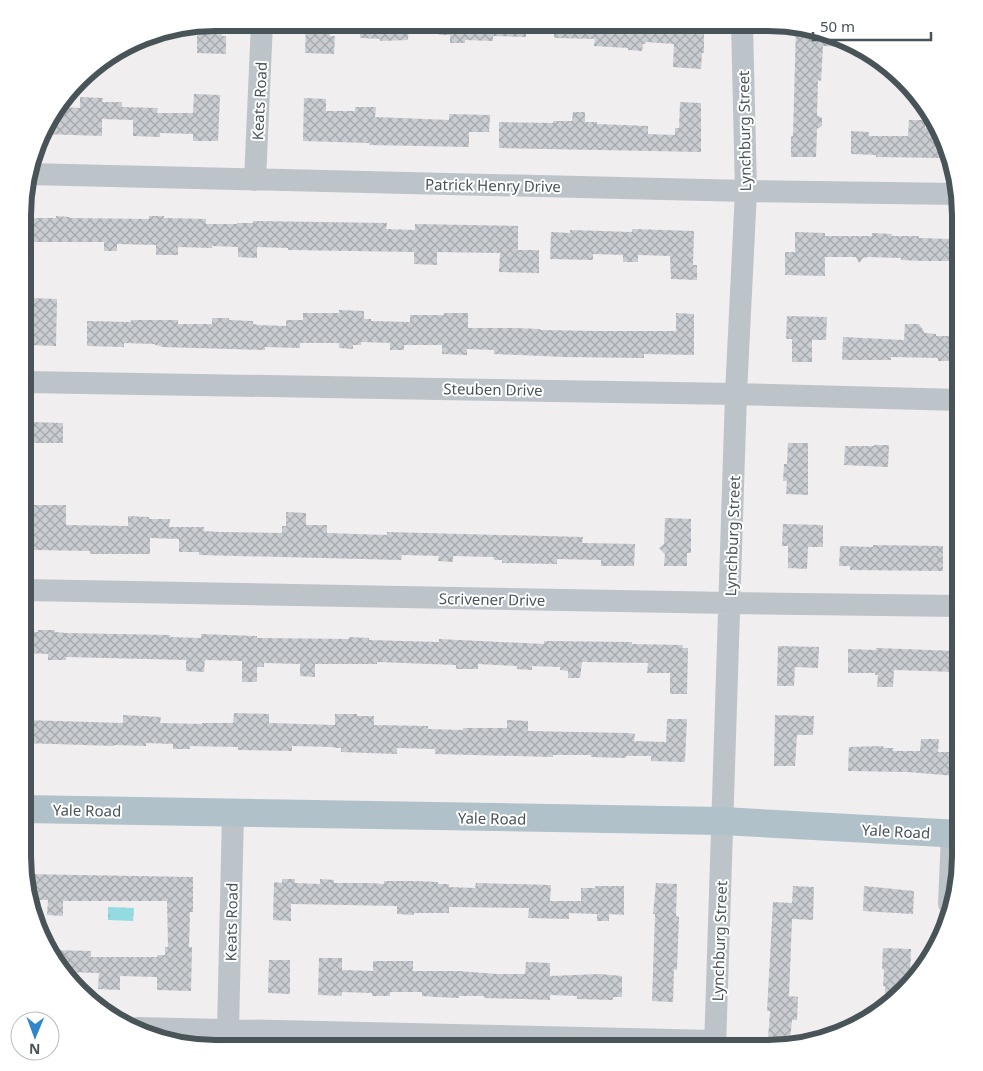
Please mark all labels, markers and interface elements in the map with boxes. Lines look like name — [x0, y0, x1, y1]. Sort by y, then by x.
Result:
scale bar — [813, 10, 930, 42]
text: 50 m — [820, 16, 855, 36]
street label: Keats Road — [247, 61, 271, 141]
street label: Lynchburg Street — [733, 70, 755, 192]
street label: Patrick Henry Drive — [425, 174, 561, 196]
street label: Steuben Drive — [443, 378, 543, 400]
street label: Lynchburg Street — [720, 475, 744, 597]
street label: Scrivener Drive — [439, 588, 545, 610]
street label: Yale Road — [53, 799, 121, 821]
street label: Yale Road — [458, 807, 526, 829]
street label: Yale Road — [861, 819, 931, 843]
street label: Lynchburg Street — [707, 880, 731, 1002]
street label: Keats Road — [220, 882, 242, 962]
north arrow — [10, 1011, 60, 1061]
text: N — [29, 1040, 41, 1059]

